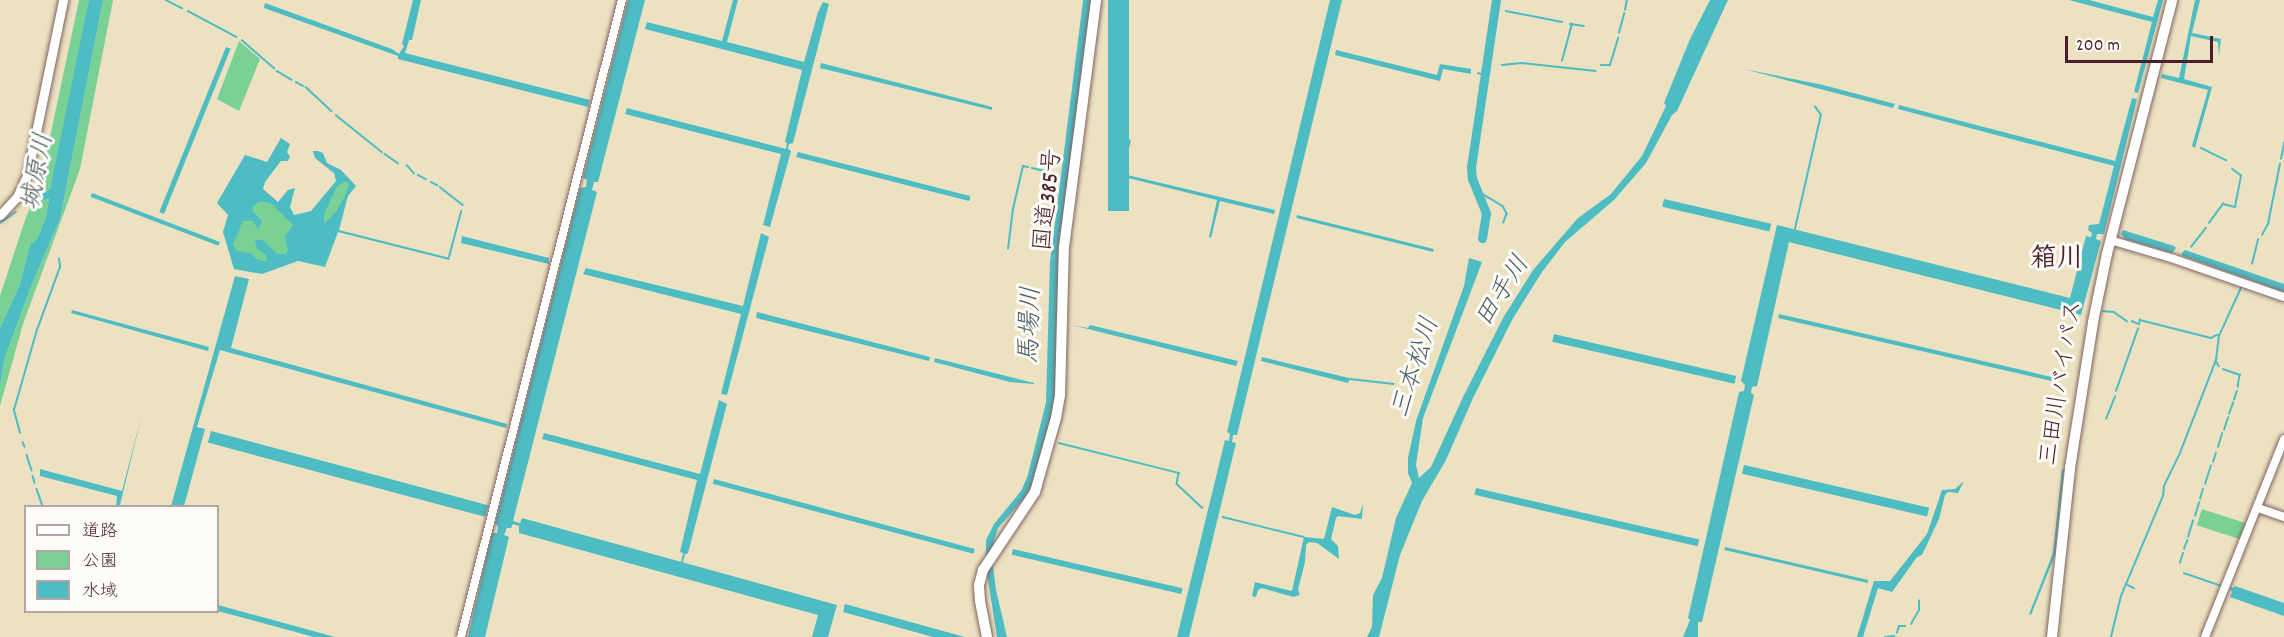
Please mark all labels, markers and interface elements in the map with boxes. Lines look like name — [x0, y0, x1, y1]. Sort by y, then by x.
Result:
scale bar — [2068, 24, 2216, 62]
text: 200 m — [2076, 34, 2120, 59]
water label: 城原川 — [16, 131, 62, 213]
street label: 国道385号 — [1030, 147, 1070, 253]
district label: 箱川 — [2030, 245, 2084, 277]
water label: 田手川 — [1470, 251, 1538, 333]
water label: 馬場川 — [1015, 285, 1049, 365]
street label: 三田川バイパス — [2036, 298, 2090, 468]
water label: 三本松川 — [1386, 314, 1448, 422]
legend — [24, 505, 219, 613]
text: 道路 — [82, 520, 118, 545]
text: 公園 — [82, 550, 118, 575]
text: 水域 — [82, 580, 118, 605]

